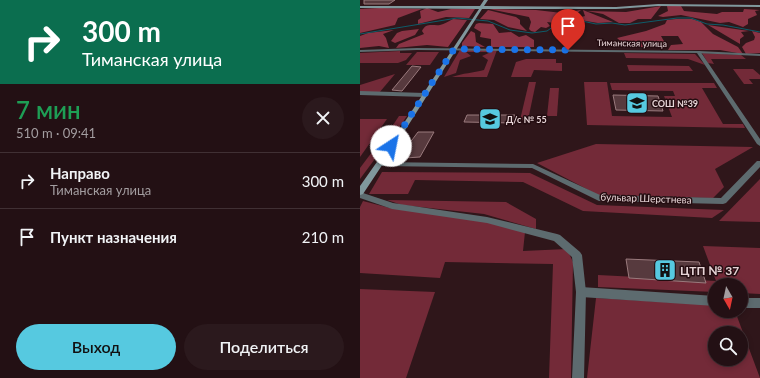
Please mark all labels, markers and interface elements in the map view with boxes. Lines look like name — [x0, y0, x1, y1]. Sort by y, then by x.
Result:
pin — [551, 9, 585, 50]
text: 300 m — [82, 14, 161, 48]
icon: arrive — [557, 15, 579, 37]
icon: right — [16, 16, 68, 68]
street label: Тиманская улица — [597, 37, 667, 49]
text: Тиманская улица — [82, 48, 222, 70]
school or university icon: СОШ №39 — [624, 90, 650, 116]
text: 7 мин — [16, 95, 80, 124]
button: close — [302, 97, 344, 139]
place label: СОШ №39 — [652, 98, 698, 109]
school or university icon: Д/с № 55 — [477, 106, 503, 132]
place label: Д/с № 55 — [506, 114, 547, 125]
text: 510 m · 09:41 — [16, 125, 96, 141]
position arrow — [370, 125, 412, 167]
text: Направо — [50, 164, 110, 182]
icon: right — [16, 170, 38, 192]
text: 300 m — [302, 172, 344, 190]
text: Тиманская улица — [50, 182, 151, 198]
street label: бульвар Шерстнева — [600, 190, 692, 206]
icon: arrive — [16, 226, 38, 248]
text: Пункт назначения — [50, 228, 177, 246]
text: 210 m — [302, 228, 344, 246]
building icon: ЦТП № 37 — [652, 257, 678, 283]
place label: ЦТП № 37 — [680, 263, 739, 278]
north arrow — [708, 278, 748, 318]
map controls — [708, 278, 748, 366]
button: Выход — [16, 324, 176, 370]
button: Поделиться — [184, 324, 344, 370]
button: search — [708, 326, 748, 366]

